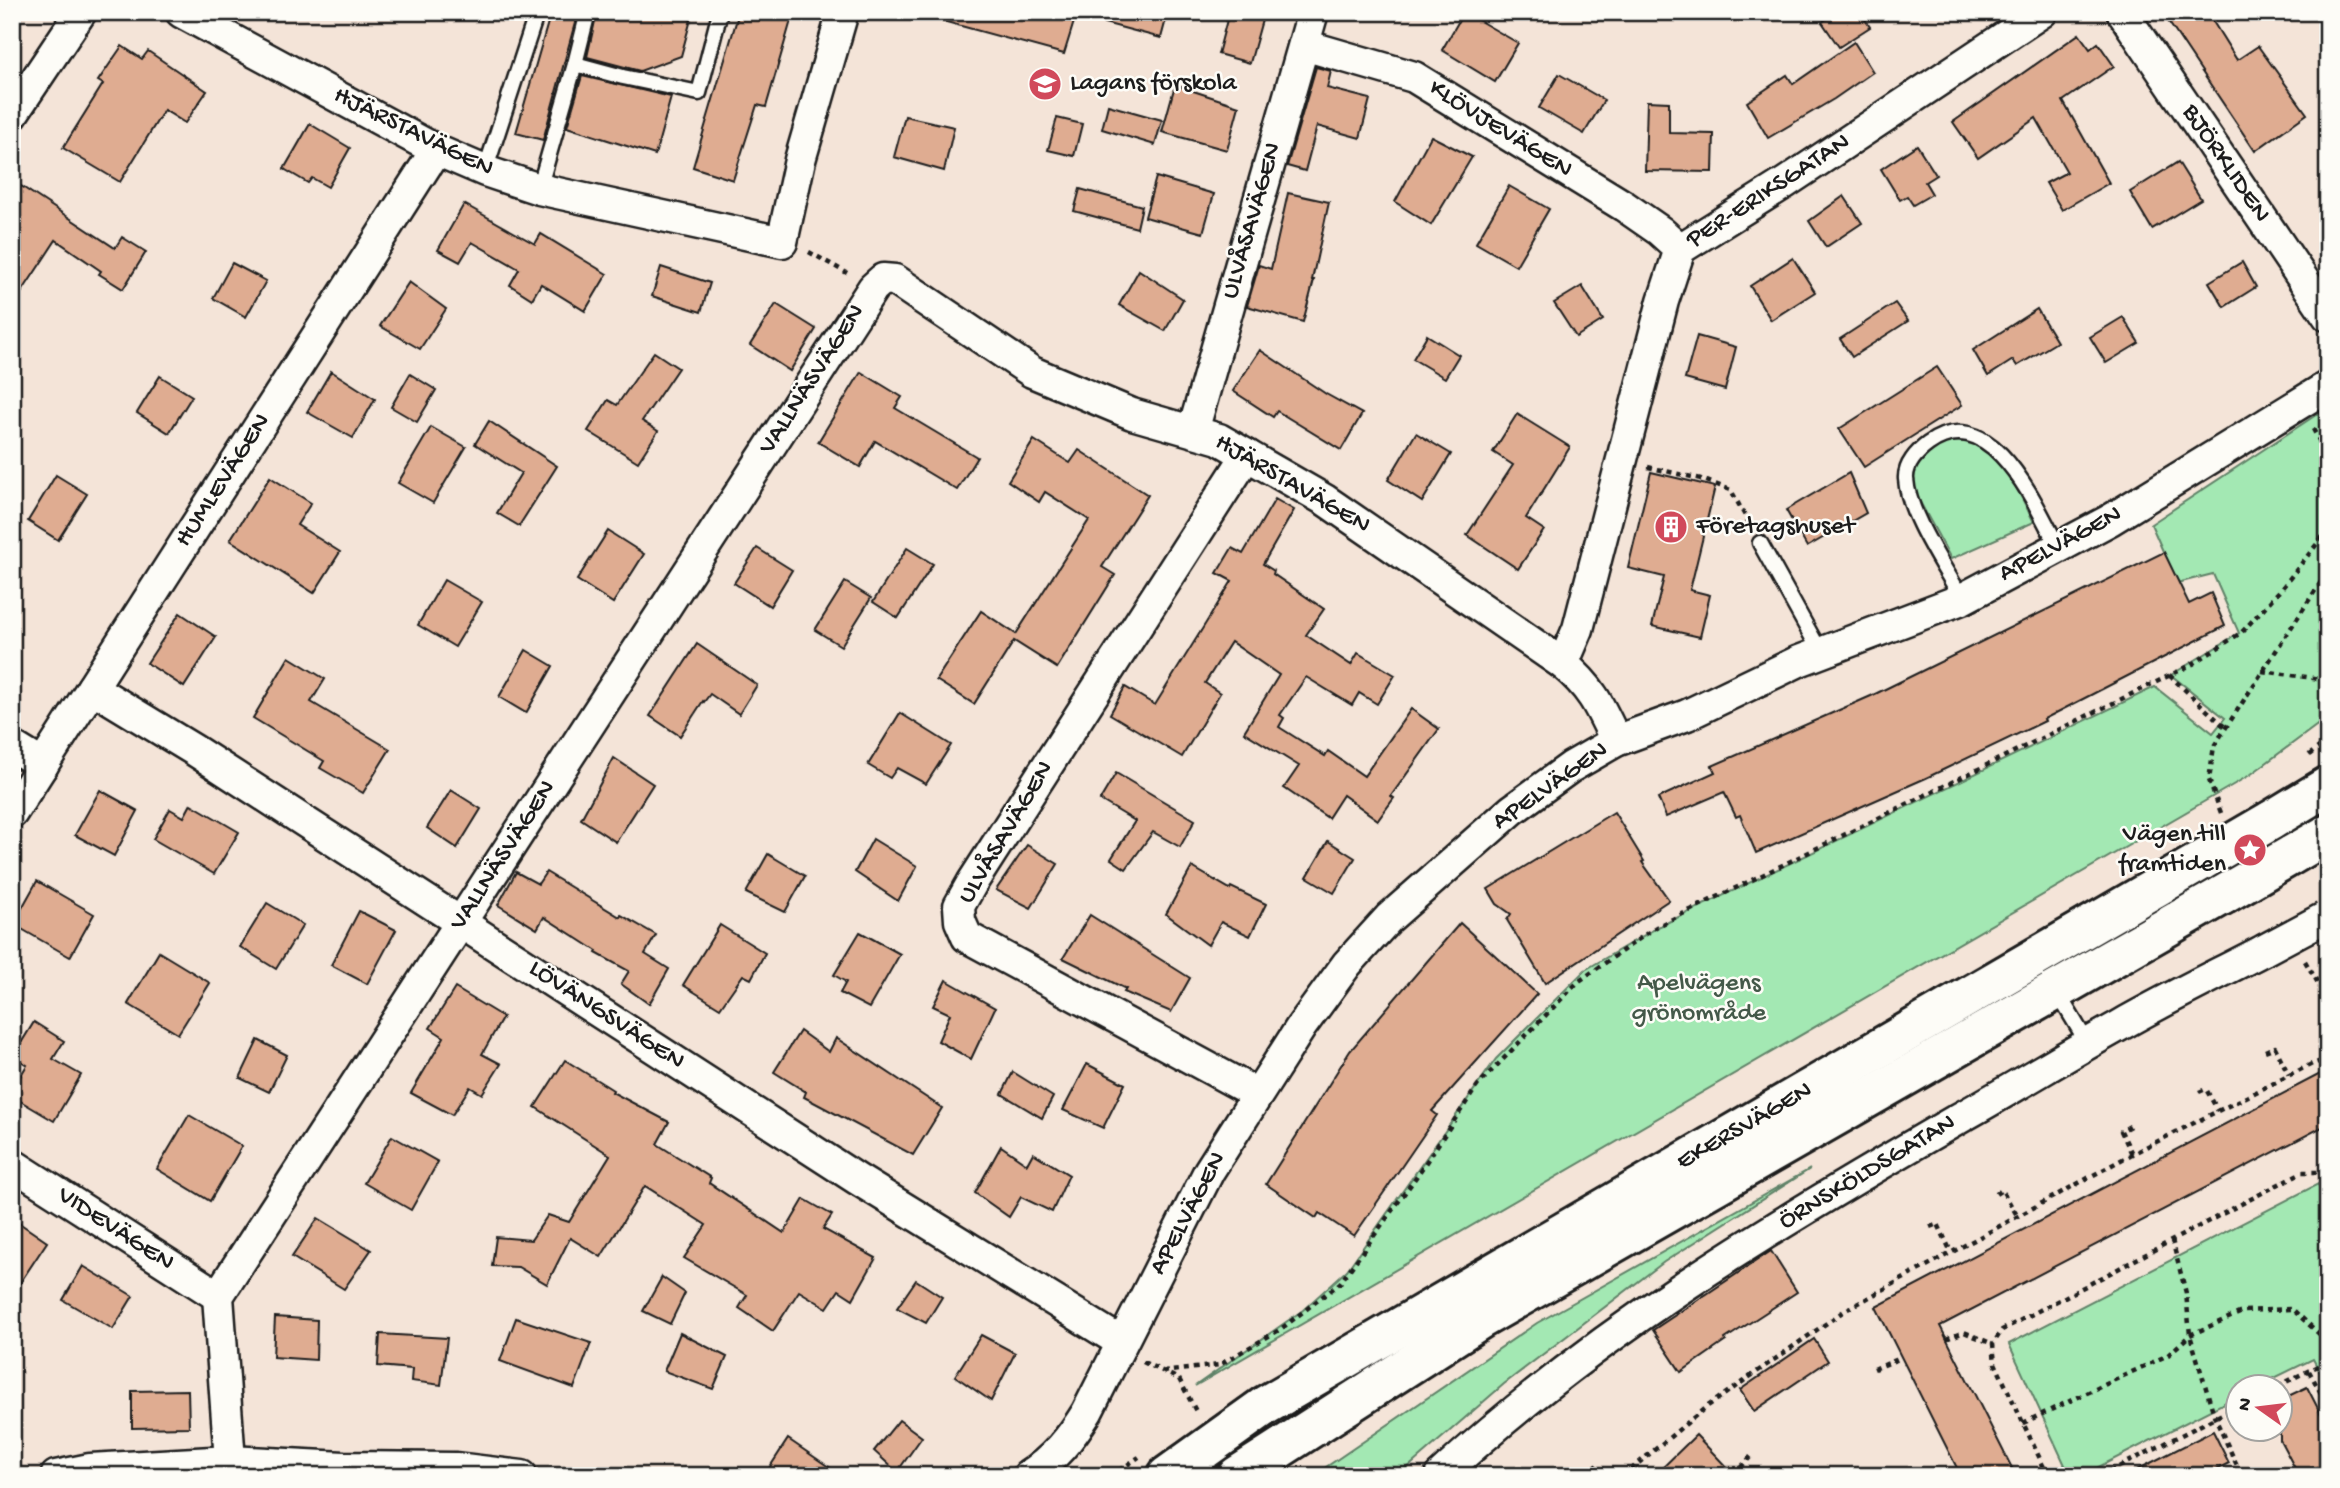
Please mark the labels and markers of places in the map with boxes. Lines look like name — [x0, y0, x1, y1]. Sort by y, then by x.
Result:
school or university icon: Lagans förskola — [1026, 65, 1064, 103]
place label: Lagans förskola — [1070, 69, 1238, 100]
building icon: Företagshuset — [1652, 508, 1690, 546]
place label: Företagshuset — [1695, 512, 1857, 543]
place label: Vägen till framtiden — [2118, 820, 2227, 881]
place icon: Vägen till framtiden — [2231, 831, 2269, 869]

